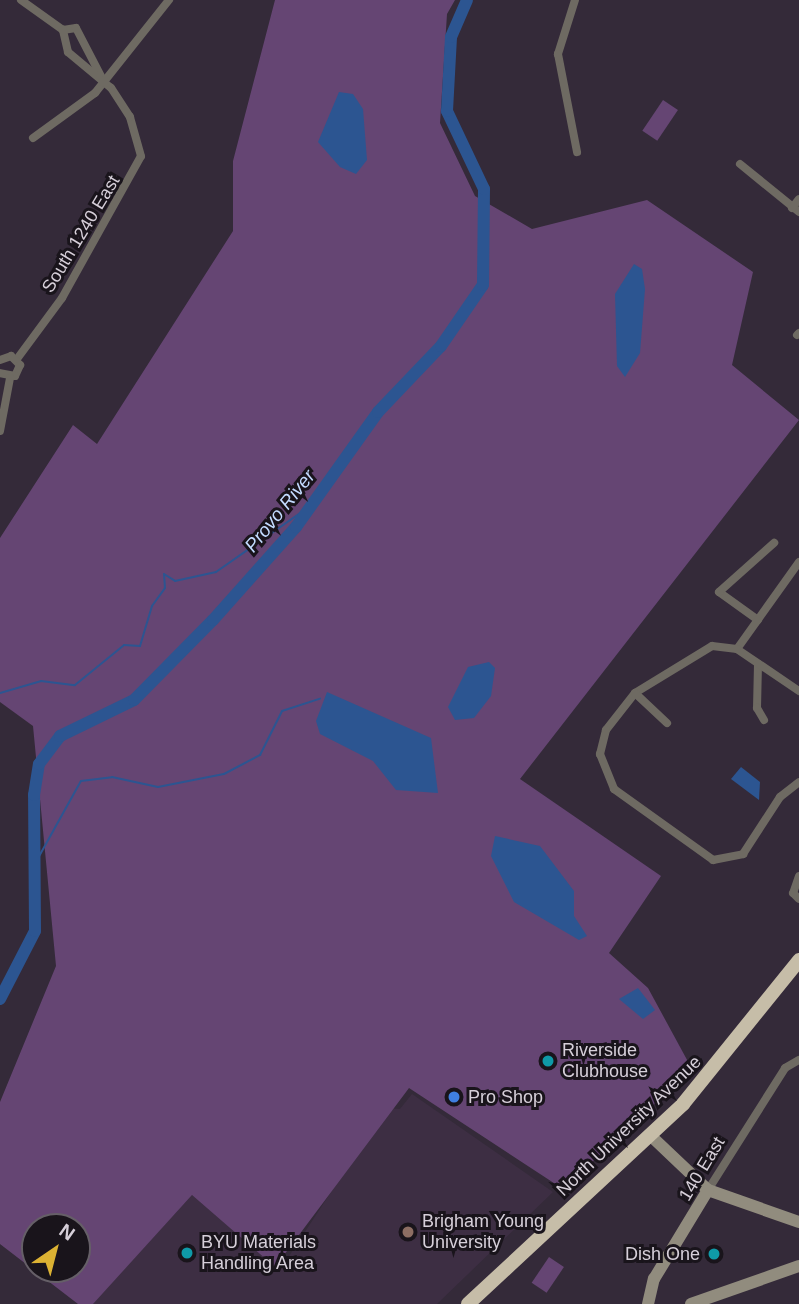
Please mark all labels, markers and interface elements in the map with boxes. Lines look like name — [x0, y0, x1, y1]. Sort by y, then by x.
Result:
street label: South 1240 East — [37, 171, 125, 297]
water label: Provo River — [240, 465, 320, 557]
place label: Riverside Clubhouse — [562, 1040, 648, 1082]
street label: North University Avenue — [552, 1051, 706, 1201]
marker: Riverside Clubhouse — [540, 1053, 556, 1069]
place label: Pro Shop — [468, 1086, 543, 1108]
marker: Pro Shop — [446, 1089, 462, 1105]
street label: 140 East — [674, 1133, 730, 1205]
place label: Brigham Young University — [422, 1211, 544, 1254]
north arrow — [21, 1213, 91, 1283]
text: N — [56, 1219, 79, 1245]
marker: Brigham Young University — [400, 1224, 416, 1240]
place label: BYU Materials Handling Area — [201, 1232, 316, 1274]
place label: Dish One — [625, 1243, 700, 1265]
marker: BYU Materials Handling Area — [179, 1245, 195, 1261]
marker: Dish One — [706, 1246, 722, 1262]

